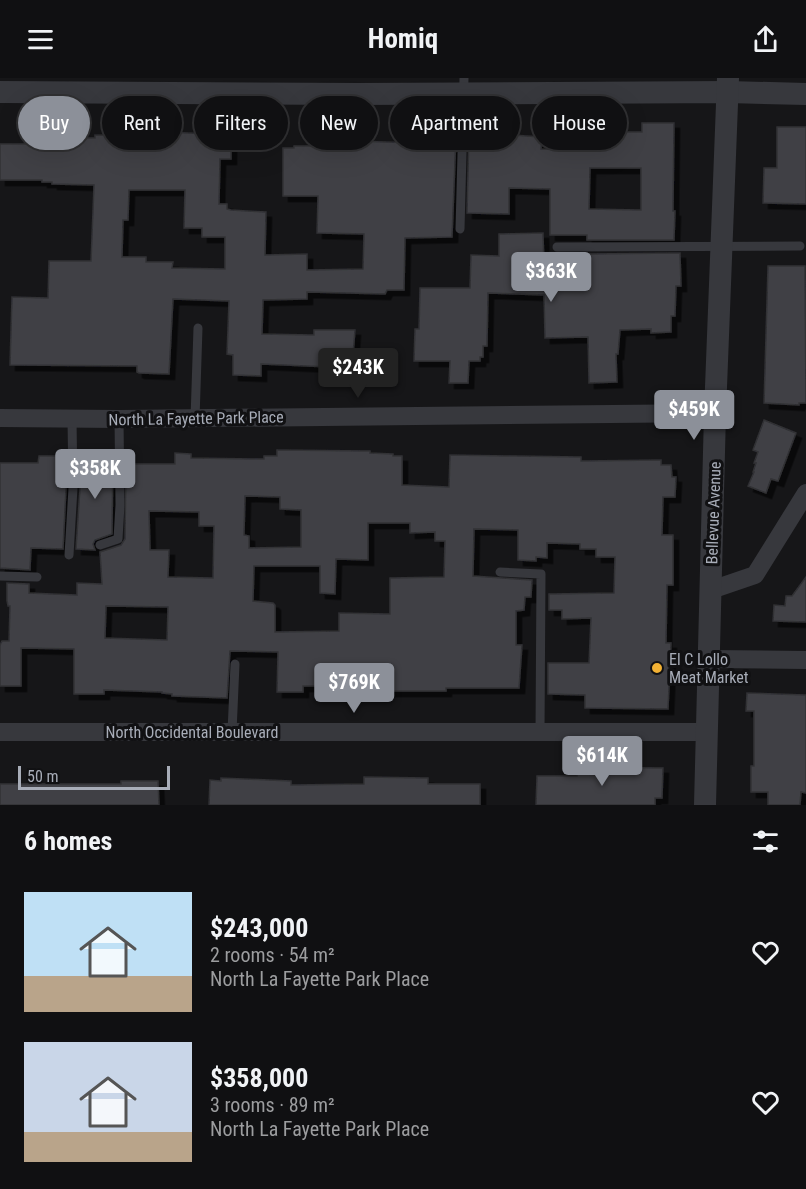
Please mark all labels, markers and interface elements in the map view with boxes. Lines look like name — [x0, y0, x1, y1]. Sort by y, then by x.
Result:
icon: menu — [24, 23, 57, 56]
text: Homiq — [368, 23, 438, 55]
icon: share — [749, 23, 782, 56]
chip: Buy — [18, 96, 90, 150]
chip: Rent — [102, 96, 182, 150]
chip: Filters — [194, 96, 288, 150]
chip: New — [300, 96, 378, 150]
chip: Apartment — [390, 96, 520, 150]
chip: House — [532, 96, 627, 150]
pin: $363K — [509, 252, 593, 303]
text: $363K — [525, 259, 577, 283]
pin: $243K — [316, 348, 400, 399]
text: $243K — [332, 355, 384, 379]
pin: $459K — [652, 390, 736, 441]
text: $459K — [668, 397, 720, 421]
street label: North La Fayette Park Place — [108, 407, 284, 430]
pin: $358K — [53, 449, 137, 500]
text: $358K — [69, 456, 121, 480]
street label: Bellevue Avenue — [702, 461, 725, 565]
place label: El C Lollo Meat Market — [669, 650, 749, 687]
marker: El C Lollo Meat Market — [650, 661, 664, 675]
pin: $769K — [312, 663, 396, 714]
text: $769K — [328, 670, 380, 694]
street label: North Occidental Boulevard — [106, 723, 278, 742]
pin: $614K — [560, 736, 644, 787]
text: $614K — [576, 743, 628, 767]
scale bar — [18, 763, 170, 790]
text: 50 m — [27, 767, 59, 786]
icon: filters — [749, 825, 782, 858]
text: 6 homes — [24, 826, 112, 856]
text: $243,000 — [210, 913, 308, 943]
icon: home — [72, 916, 144, 988]
icon: heart — [749, 936, 782, 969]
text: 2 rooms · 54 m² — [210, 943, 335, 967]
text: North La Fayette Park Place — [210, 967, 429, 991]
text: $358,000 — [210, 1063, 308, 1093]
icon: home — [72, 1066, 144, 1138]
icon: heart — [749, 1086, 782, 1119]
text: 3 rooms · 89 m² — [210, 1093, 335, 1117]
text: North La Fayette Park Place — [210, 1117, 429, 1141]

